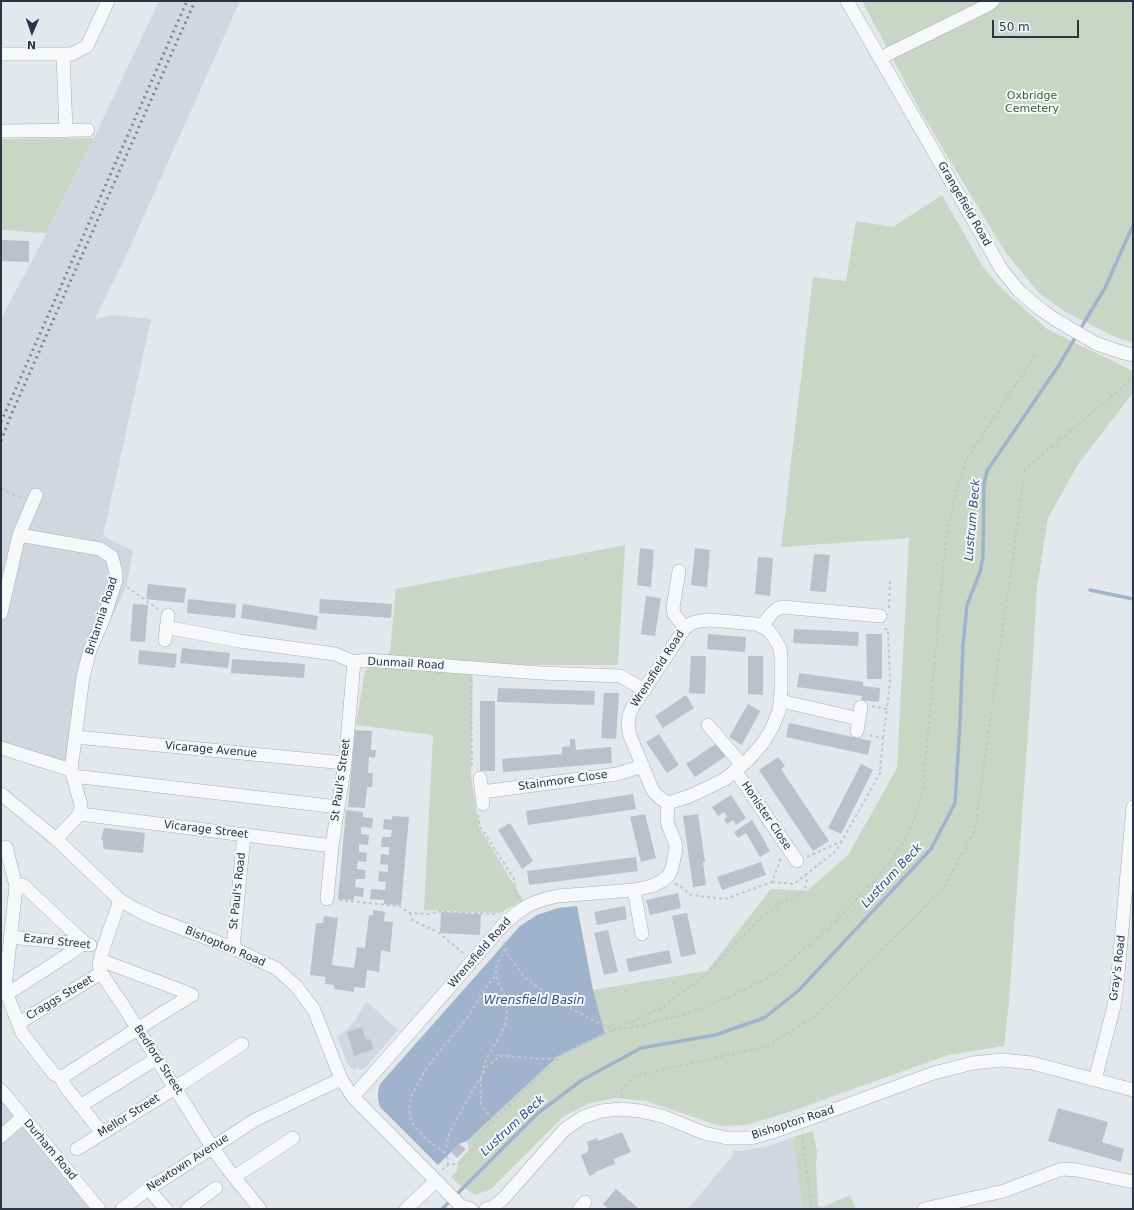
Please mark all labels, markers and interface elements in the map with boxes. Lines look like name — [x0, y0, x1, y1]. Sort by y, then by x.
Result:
north arrow — [12, 12, 52, 52]
scale bar — [994, 12, 1081, 38]
text: 50 m — [999, 20, 1030, 34]
text: N — [27, 38, 36, 51]
park label: Oxbridge Cemetery — [1005, 89, 1059, 115]
street label: Grangefield Road — [934, 159, 994, 249]
water label: Lustrum Beck — [962, 478, 984, 562]
street label: Britannia Road — [83, 575, 121, 657]
street label: Wrensfield Road — [628, 628, 688, 710]
street label: Dunmail Road — [367, 655, 445, 673]
street label: St Paul's Street — [329, 738, 353, 822]
street label: Vicarage Avenue — [164, 739, 258, 761]
street label: Stainmore Close — [518, 768, 608, 794]
street label: Honister Close — [738, 779, 794, 853]
street label: Vicarage Street — [163, 818, 249, 842]
water label: Lustrum Beck — [859, 841, 925, 911]
street label: St Paul's Road — [227, 852, 249, 930]
street label: Wrensfield Road — [446, 915, 514, 991]
street label: Bishopton Road — [183, 924, 267, 970]
street label: Ezard Street — [23, 932, 91, 952]
street label: Gray's Road — [1107, 934, 1129, 1002]
street label: Craggs Street — [24, 973, 96, 1023]
water label: Wrensfield Basin — [484, 994, 584, 1008]
street label: Bedford Street — [131, 1023, 185, 1097]
street label: Mellor Street — [96, 1092, 162, 1140]
water label: Lustrum Beck — [478, 1093, 548, 1159]
street label: Bishopton Road — [750, 1103, 836, 1143]
street label: Durham Road — [21, 1117, 79, 1183]
street label: Newtown Avenue — [144, 1131, 232, 1195]

